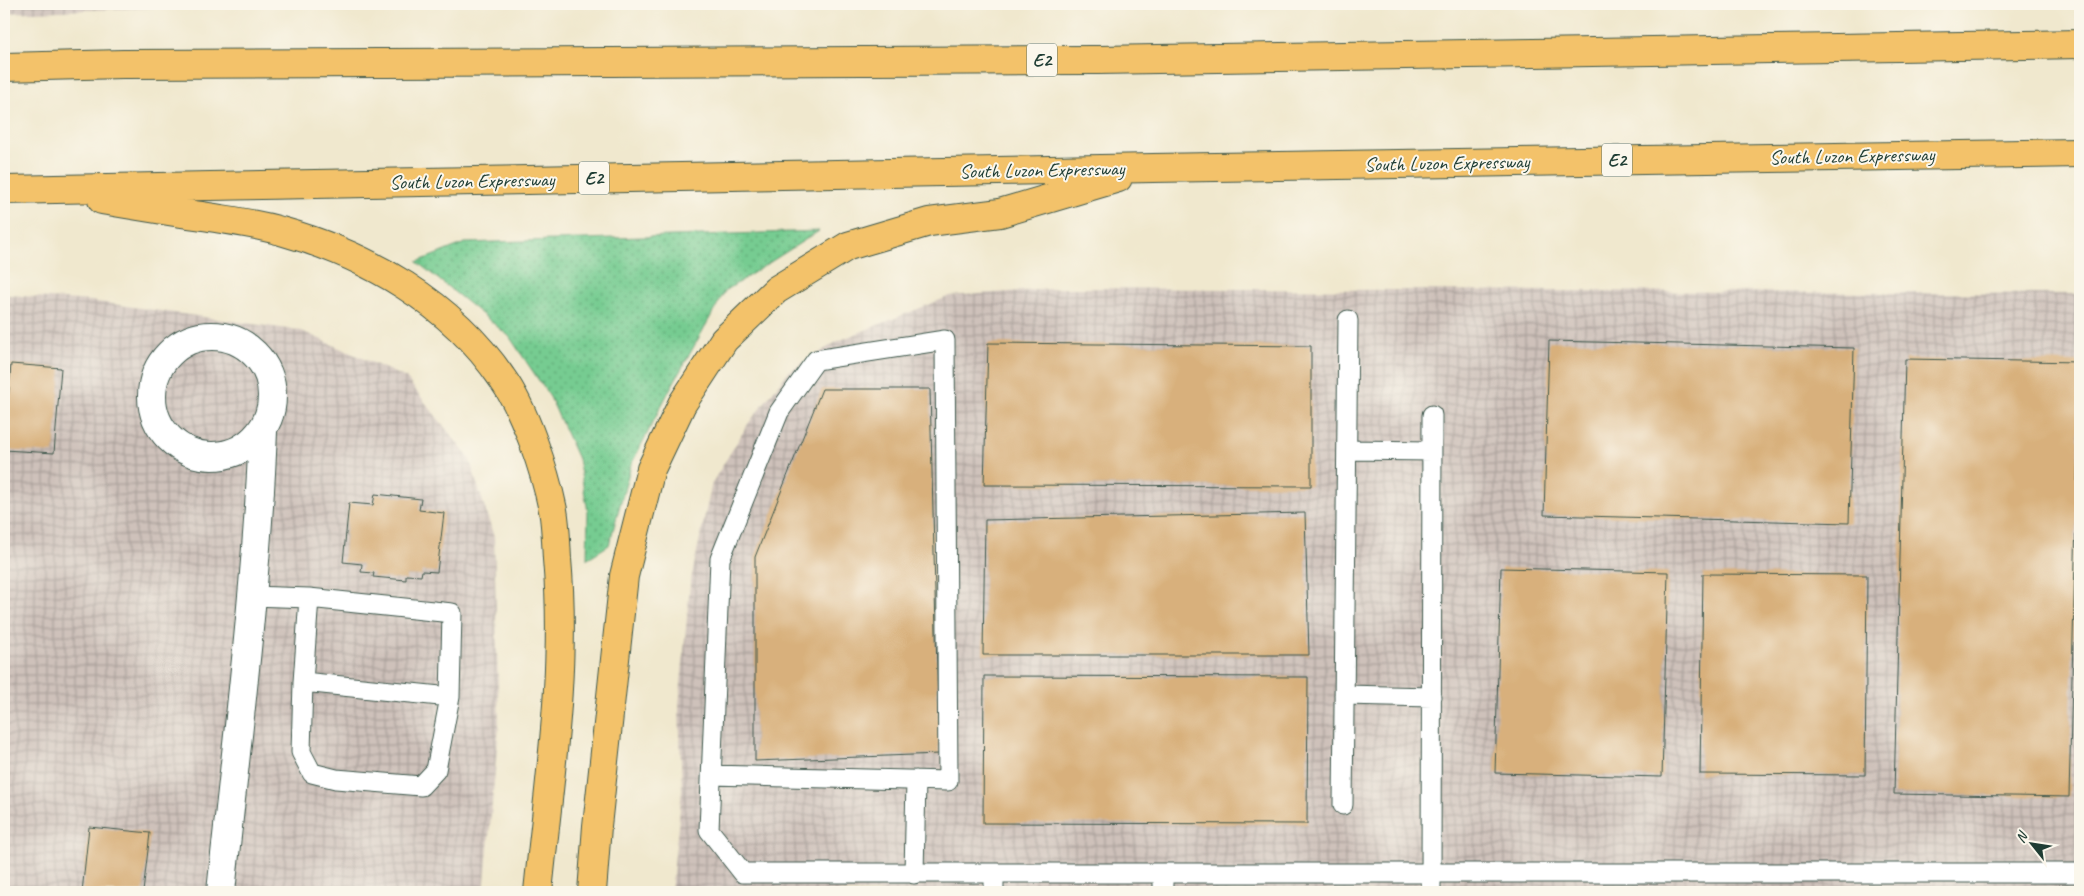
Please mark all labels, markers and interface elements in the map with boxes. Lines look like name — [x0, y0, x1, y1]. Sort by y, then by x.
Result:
road number: E2 — [1027, 44, 1057, 76]
street label: South Luzon Expressway — [1769, 142, 1936, 170]
road number: E2 — [1602, 144, 1632, 176]
street label: South Luzon Expressway — [1364, 149, 1531, 177]
street label: South Luzon Expressway — [959, 156, 1126, 184]
road number: E2 — [579, 162, 609, 194]
street label: South Luzon Expressway — [389, 167, 556, 195]
north arrow — [2006, 818, 2056, 868]
text: N — [2012, 828, 2032, 846]

